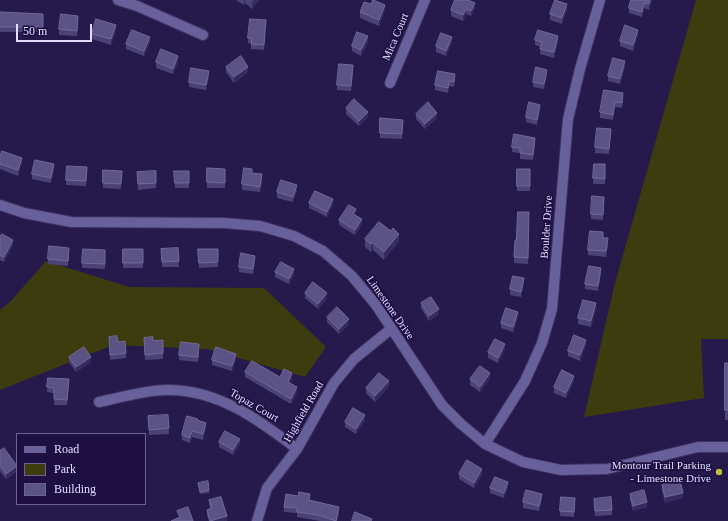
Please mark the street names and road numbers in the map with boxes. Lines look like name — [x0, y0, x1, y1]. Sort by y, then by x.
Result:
street label: Mica Court — [380, 11, 412, 63]
street label: Boulder Drive — [538, 195, 556, 259]
street label: Limestone Drive — [363, 274, 417, 342]
street label: Highfield Road — [281, 379, 327, 445]
street label: Topaz Court — [227, 387, 281, 425]

